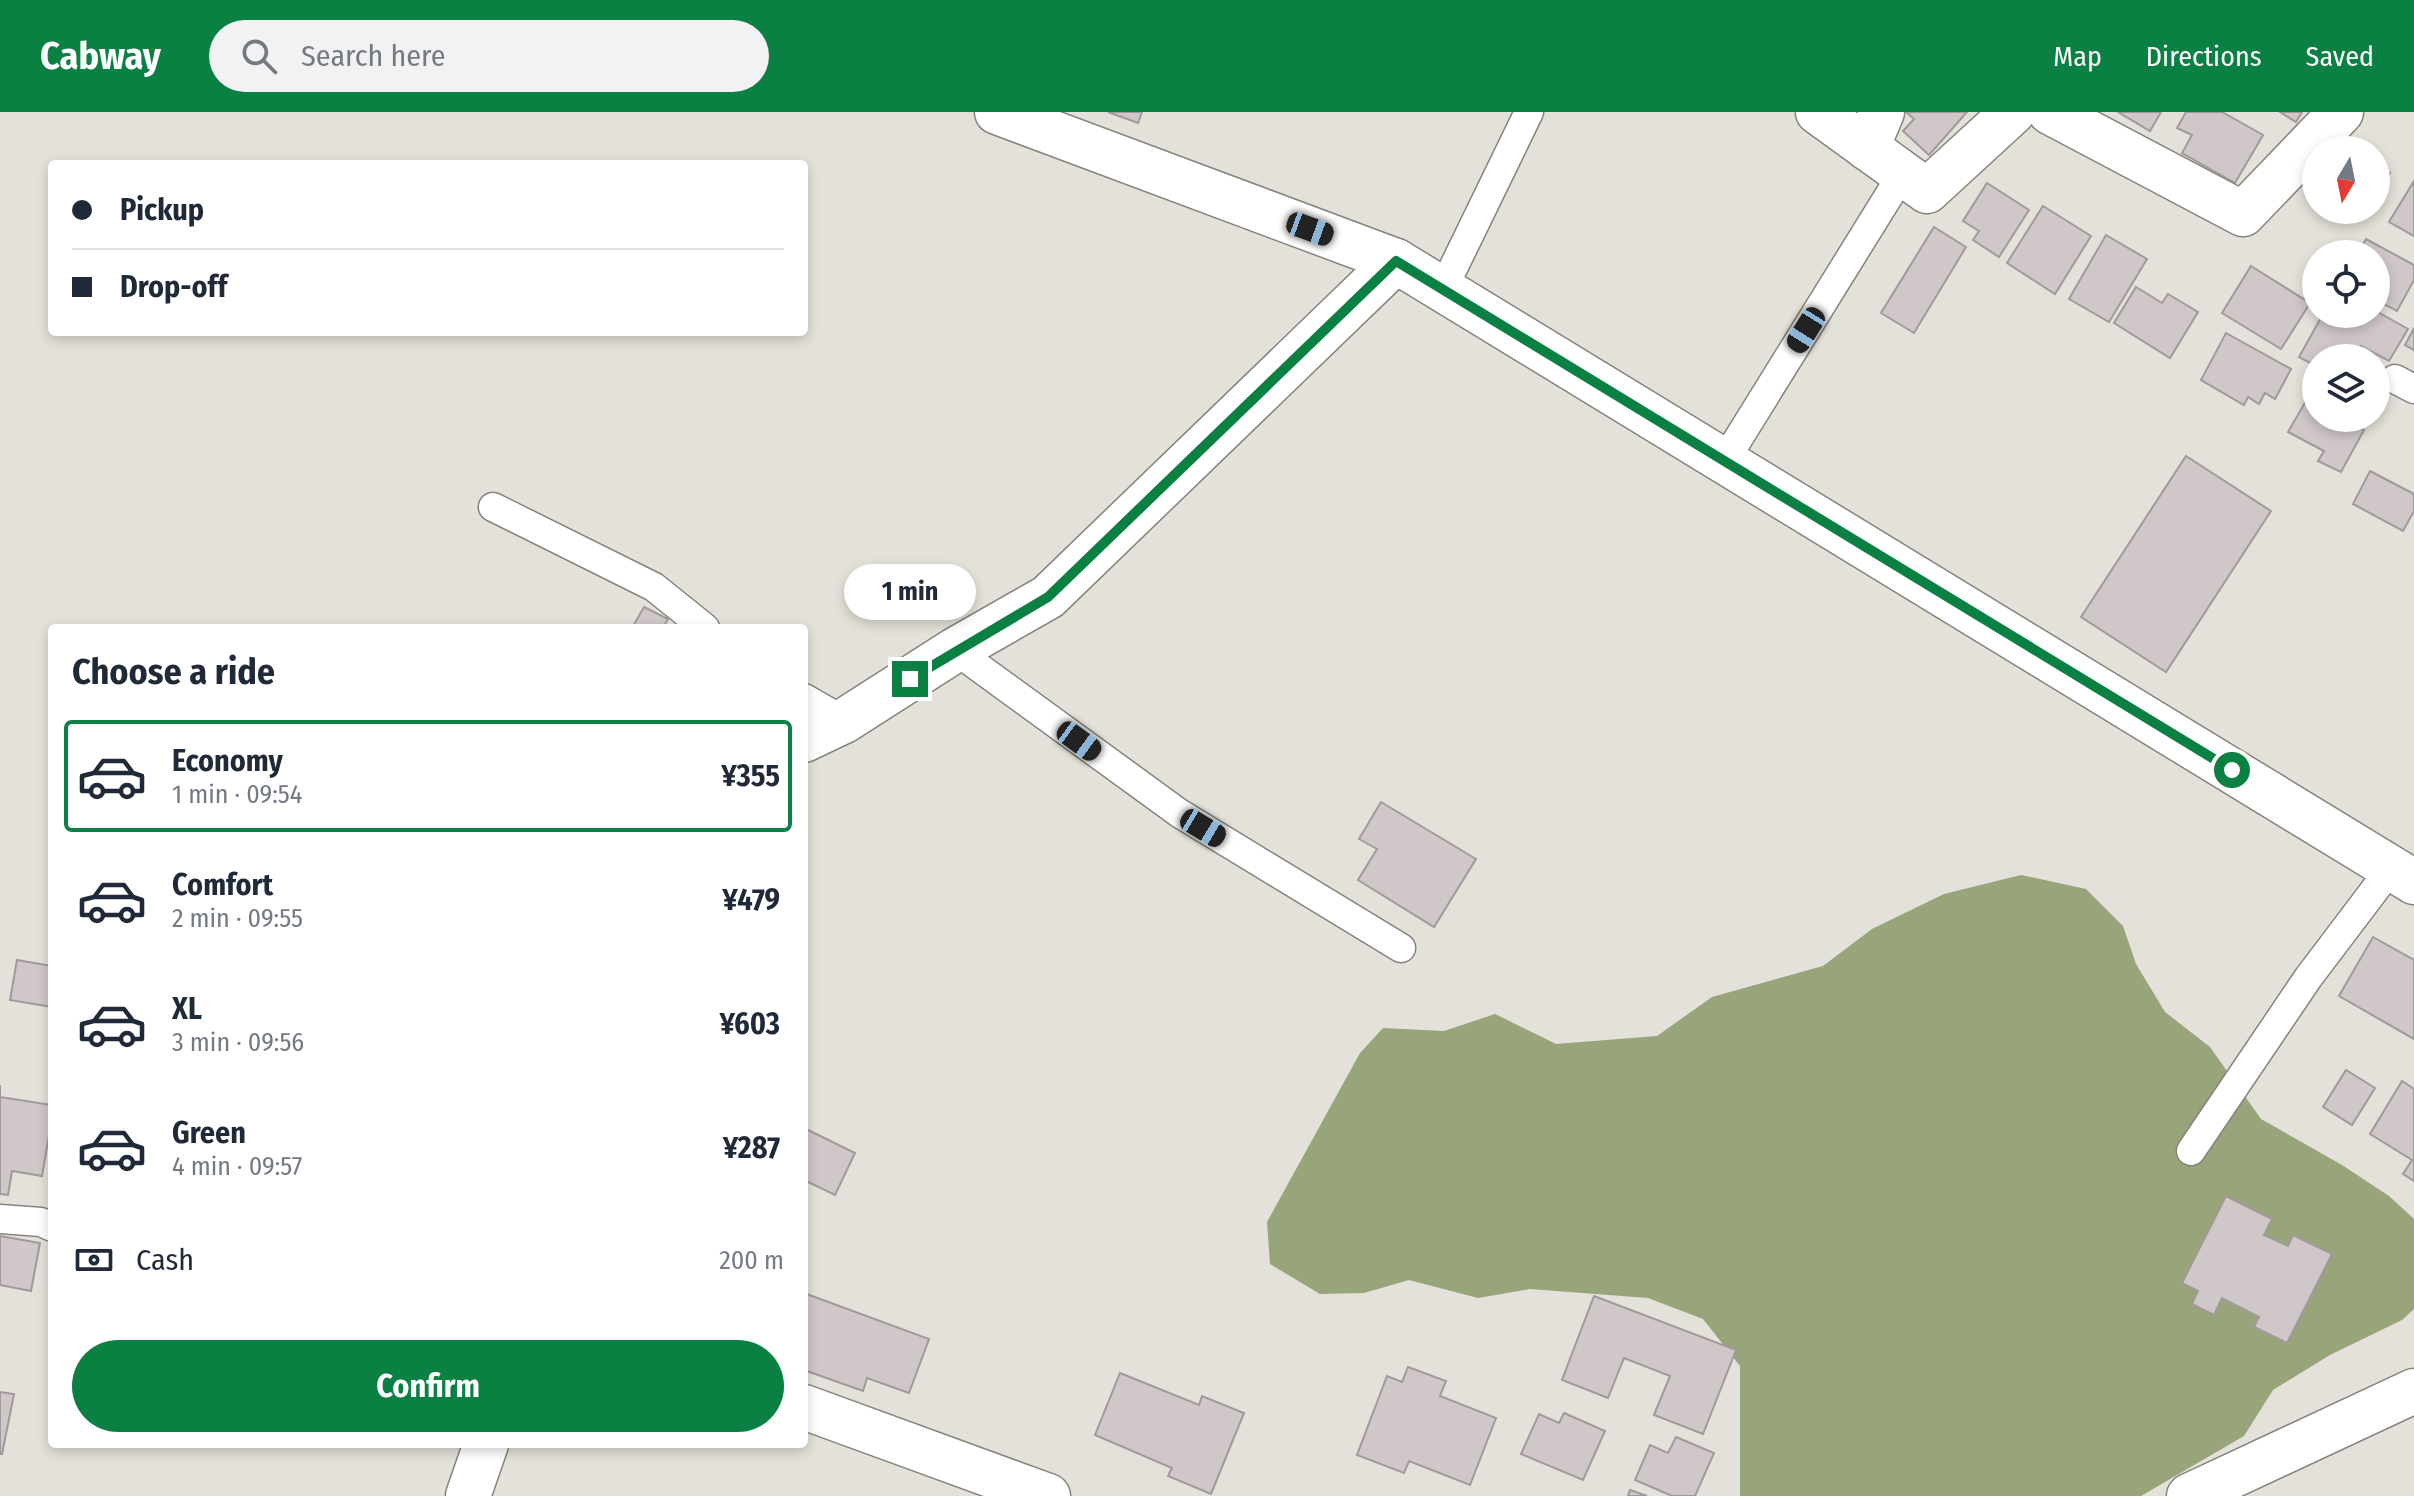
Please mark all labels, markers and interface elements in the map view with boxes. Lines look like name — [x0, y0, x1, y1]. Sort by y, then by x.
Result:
search box — [209, 20, 769, 92]
text: Cabway — [40, 33, 161, 79]
icon: search — [237, 34, 281, 78]
text: Search here — [301, 38, 446, 74]
text: Map — [2053, 40, 2102, 73]
text: Directions — [2146, 40, 2262, 73]
text: Saved — [2306, 40, 2374, 73]
north arrow — [2302, 136, 2390, 224]
map controls — [2302, 136, 2390, 432]
text: Pickup — [120, 192, 204, 228]
car — [1283, 210, 1337, 248]
button: locate — [2302, 240, 2390, 328]
text: Drop-off — [120, 269, 227, 305]
car — [1783, 303, 1829, 357]
button: layers — [2302, 344, 2390, 432]
callout: 1 min — [844, 563, 976, 619]
text: 1 min — [882, 576, 938, 607]
text: Choose a ride — [72, 650, 275, 694]
route end — [892, 661, 928, 697]
car — [1053, 717, 1105, 765]
icon: car — [76, 740, 148, 812]
text: Economy — [172, 743, 283, 779]
route start — [2214, 752, 2250, 788]
text: ¥355 — [721, 758, 780, 794]
text: 1 min · 09:54 — [172, 779, 302, 810]
car — [1176, 805, 1230, 851]
icon: car — [76, 864, 148, 936]
text: Comfort — [172, 867, 273, 903]
text: ¥479 — [722, 882, 780, 918]
text: 2 min · 09:55 — [172, 903, 303, 934]
icon: car — [76, 988, 148, 1060]
text: XL — [172, 991, 202, 1027]
text: ¥603 — [719, 1006, 780, 1042]
text: 3 min · 09:56 — [172, 1027, 304, 1058]
icon: car — [76, 1112, 148, 1184]
text: Green — [172, 1115, 246, 1151]
text: ¥287 — [723, 1130, 780, 1166]
text: 4 min · 09:57 — [172, 1151, 302, 1182]
icon: cash — [72, 1238, 116, 1282]
text: Cash — [136, 1242, 194, 1278]
text: 200 m — [719, 1245, 784, 1276]
button: Confirm — [72, 1340, 784, 1432]

